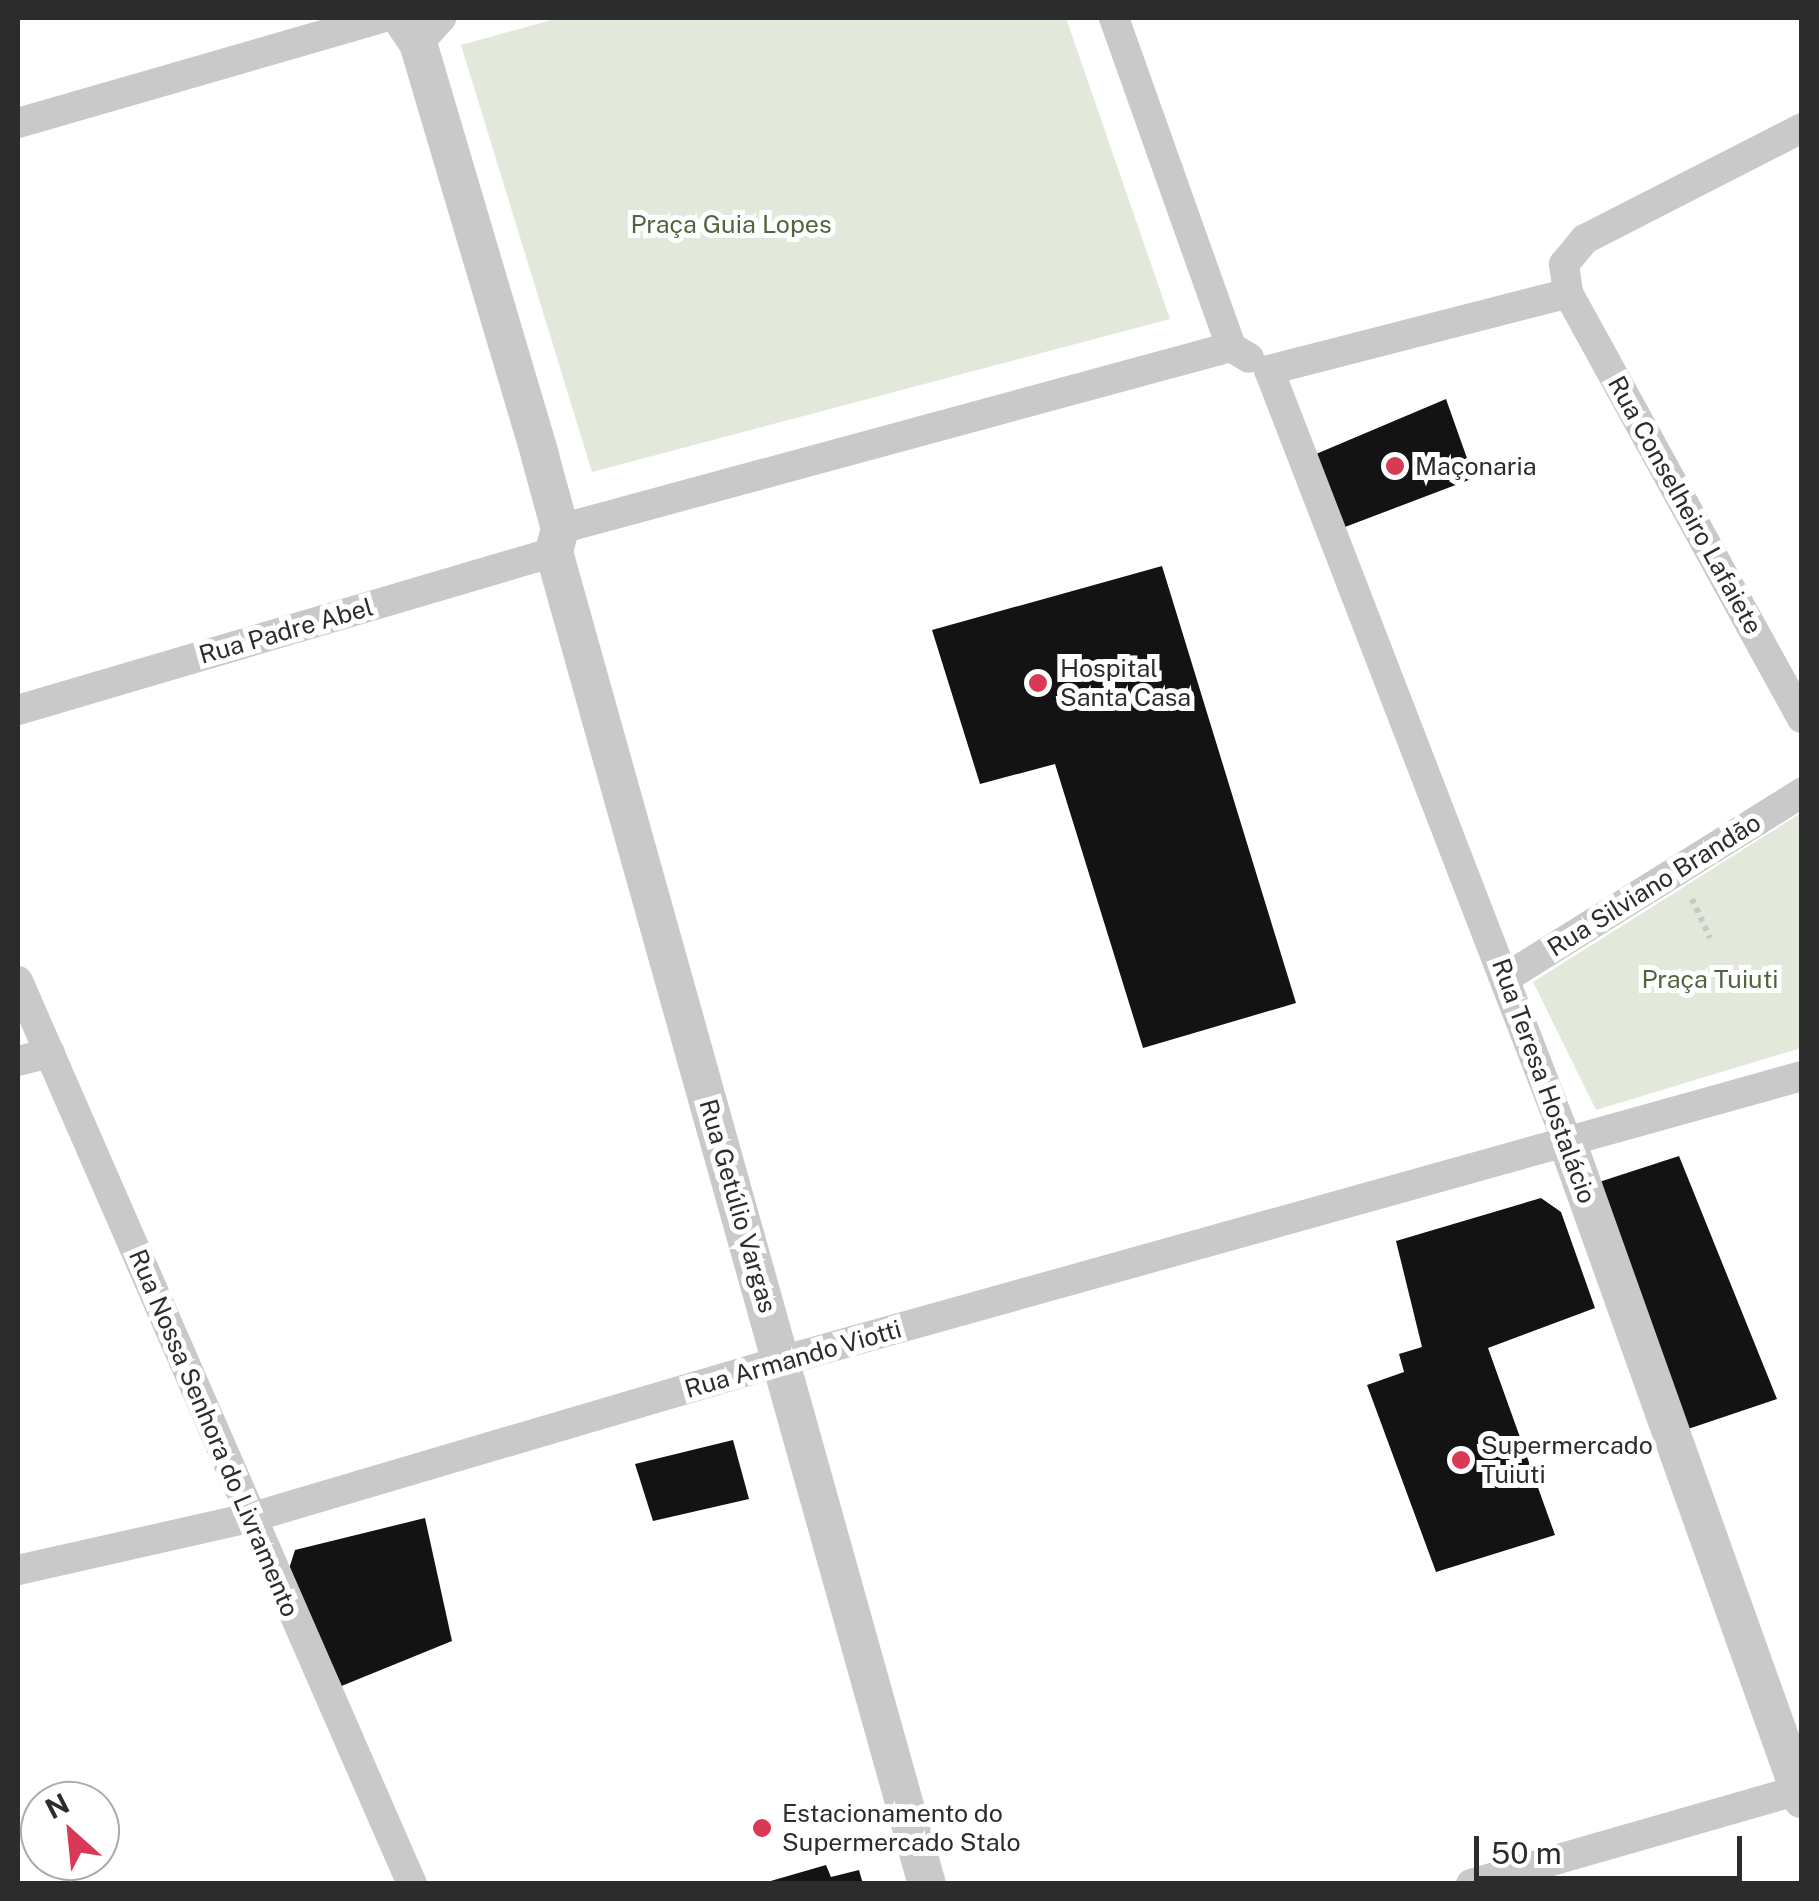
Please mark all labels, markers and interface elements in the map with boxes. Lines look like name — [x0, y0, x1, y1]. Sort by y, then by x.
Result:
park label: Praça Guia Lopes — [630, 209, 832, 239]
street label: Rua Conselheiro Lafaiete — [1602, 371, 1768, 639]
place label: Maçonaria — [1415, 451, 1537, 481]
marker: Maçonaria — [1384, 455, 1406, 477]
street label: Rua Padre Abel — [195, 592, 377, 670]
place label: Hospital Santa Casa — [1060, 654, 1191, 713]
marker: Hospital Santa Casa — [1025, 670, 1051, 696]
street label: Rua Silviano Brandão — [1542, 807, 1766, 963]
street label: Rua Teresa Hostalácio — [1486, 954, 1602, 1208]
park label: Praça Tuiuti — [1641, 964, 1779, 994]
street label: Rua Getúlio Vargas — [693, 1095, 783, 1317]
street label: Rua Nossa Senhora do Livramento — [123, 1244, 305, 1622]
street label: Rua Armando Viotti — [681, 1314, 905, 1404]
place label: Supermercado Tuiuti — [1481, 1431, 1653, 1490]
marker: Supermercado Tuiuti — [1450, 1449, 1472, 1471]
north arrow — [20, 1781, 120, 1881]
text: N — [40, 1786, 74, 1825]
place label: Estacionamento do Supermercado Stalo — [782, 1799, 1021, 1858]
scale bar — [1479, 1816, 1746, 1878]
marker: Estacionamento do Supermercado Stalo — [751, 1817, 773, 1839]
text: 50 m — [1491, 1835, 1562, 1871]

